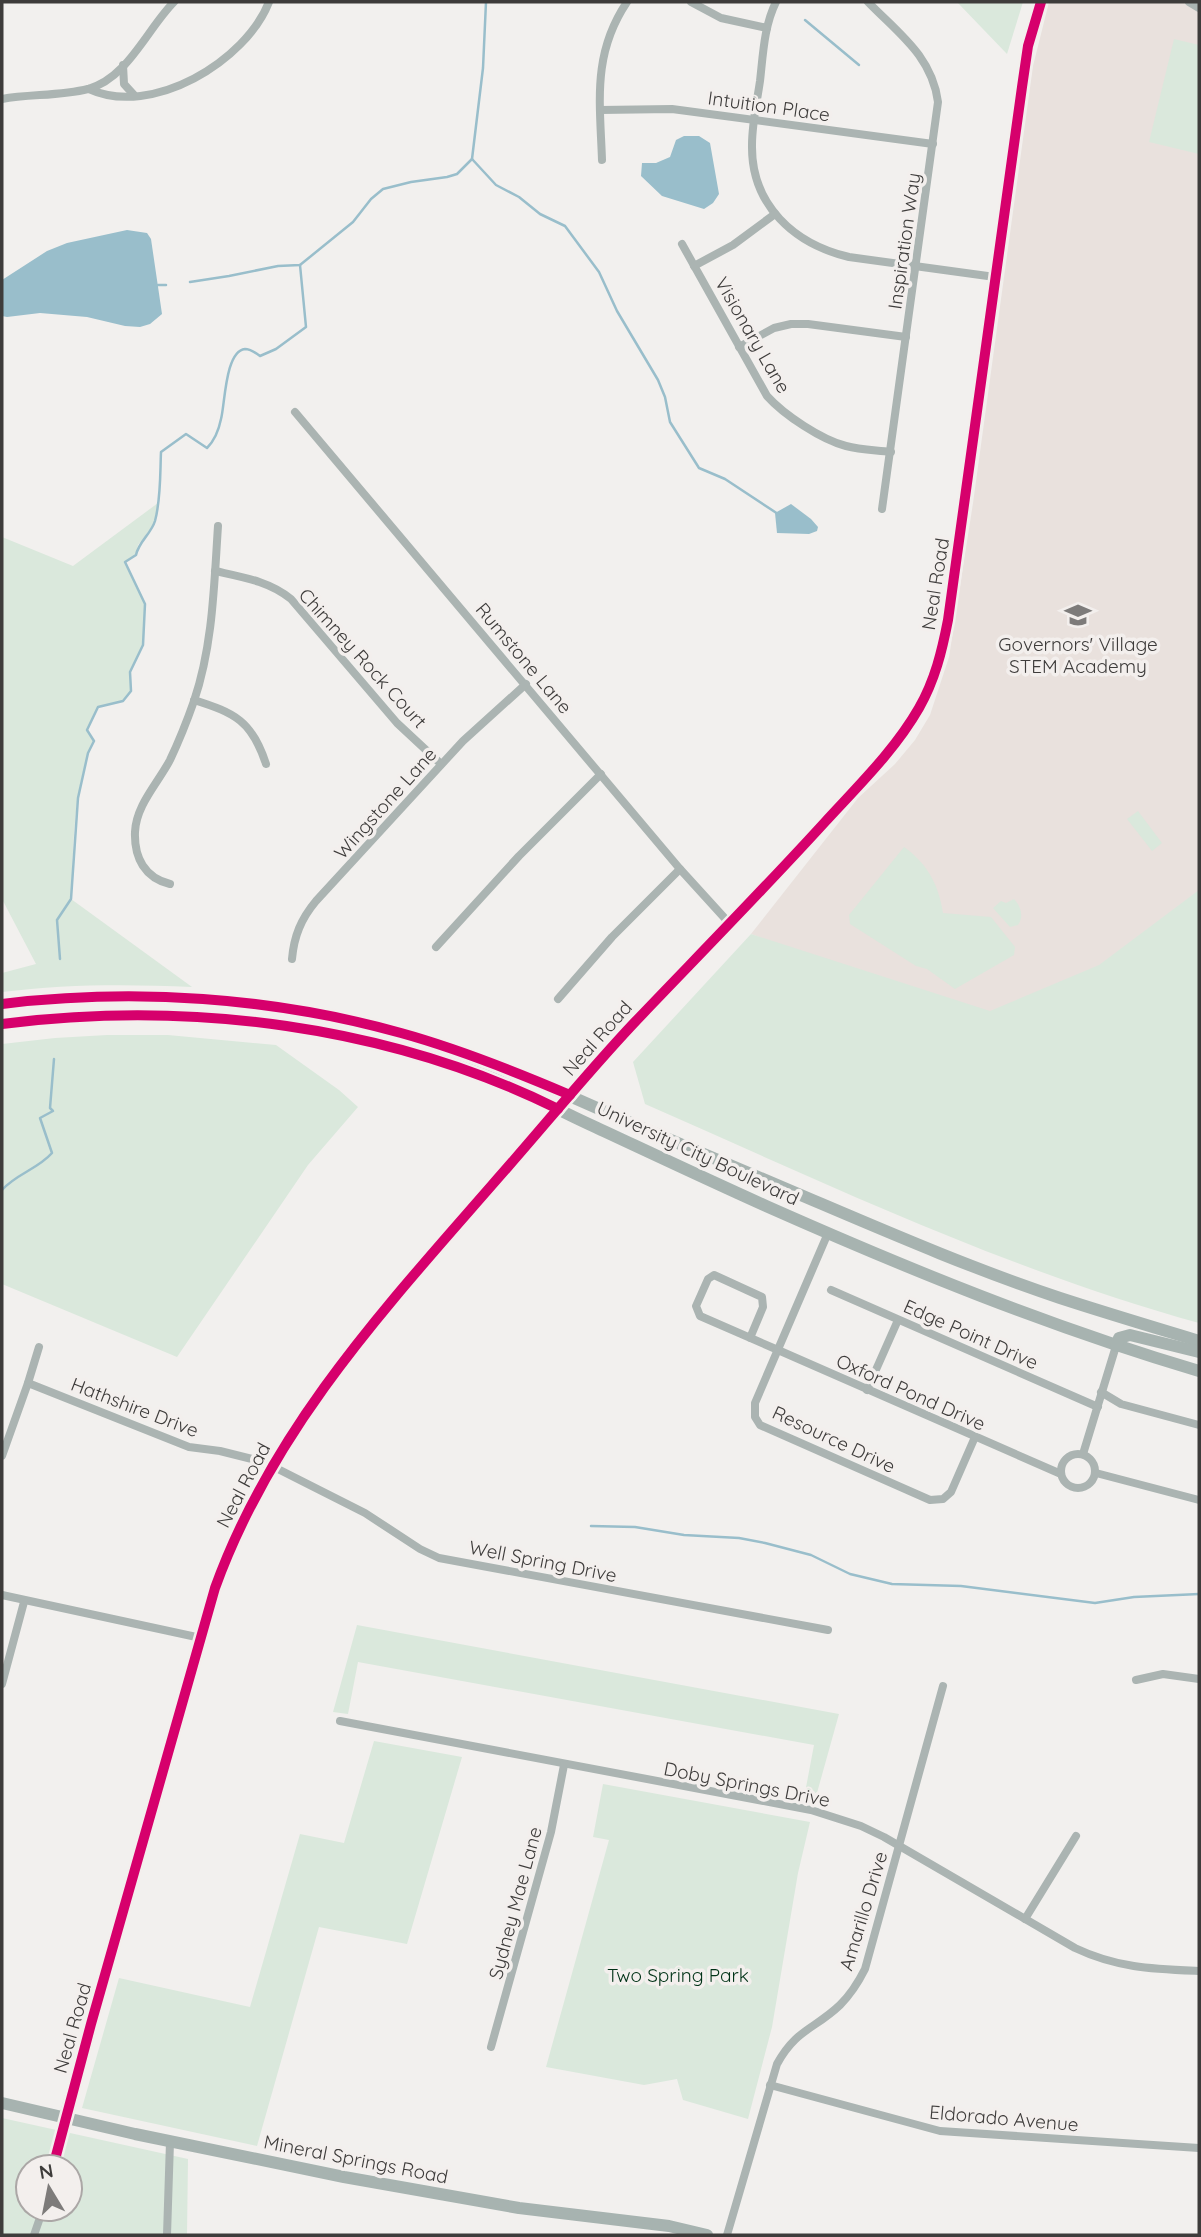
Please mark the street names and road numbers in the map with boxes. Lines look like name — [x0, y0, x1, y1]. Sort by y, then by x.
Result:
street label: Intuition Place — [706, 86, 832, 126]
street label: Inspiration Way — [883, 171, 925, 311]
street label: Visionary Lane — [710, 273, 796, 397]
street label: Neal Road — [916, 536, 954, 632]
street label: Chimney Rock Court — [294, 583, 432, 733]
street label: Rumstone Lane — [471, 598, 577, 718]
street label: Wingstone Lane — [329, 742, 441, 864]
street label: Neal Road — [557, 995, 637, 1081]
street label: University City Boulevard — [593, 1096, 803, 1210]
street label: Edge Point Drive — [900, 1294, 1042, 1374]
street label: Oxford Pond Drive — [833, 1348, 989, 1436]
street label: Hathshire Drive — [68, 1372, 202, 1442]
street label: Resource Drive — [769, 1400, 899, 1478]
street label: Neal Road — [211, 1438, 275, 1532]
street label: Well Spring Drive — [467, 1535, 619, 1587]
street label: Doby Springs Drive — [662, 1756, 832, 1812]
street label: Sydney Mae Lane — [483, 1824, 547, 1982]
street label: Amarillo Drive — [833, 1848, 893, 1974]
street label: Neal Road — [48, 1980, 96, 2076]
street label: Eldorado Avenue — [928, 2100, 1080, 2136]
street label: Mineral Springs Road — [262, 2129, 450, 2189]

